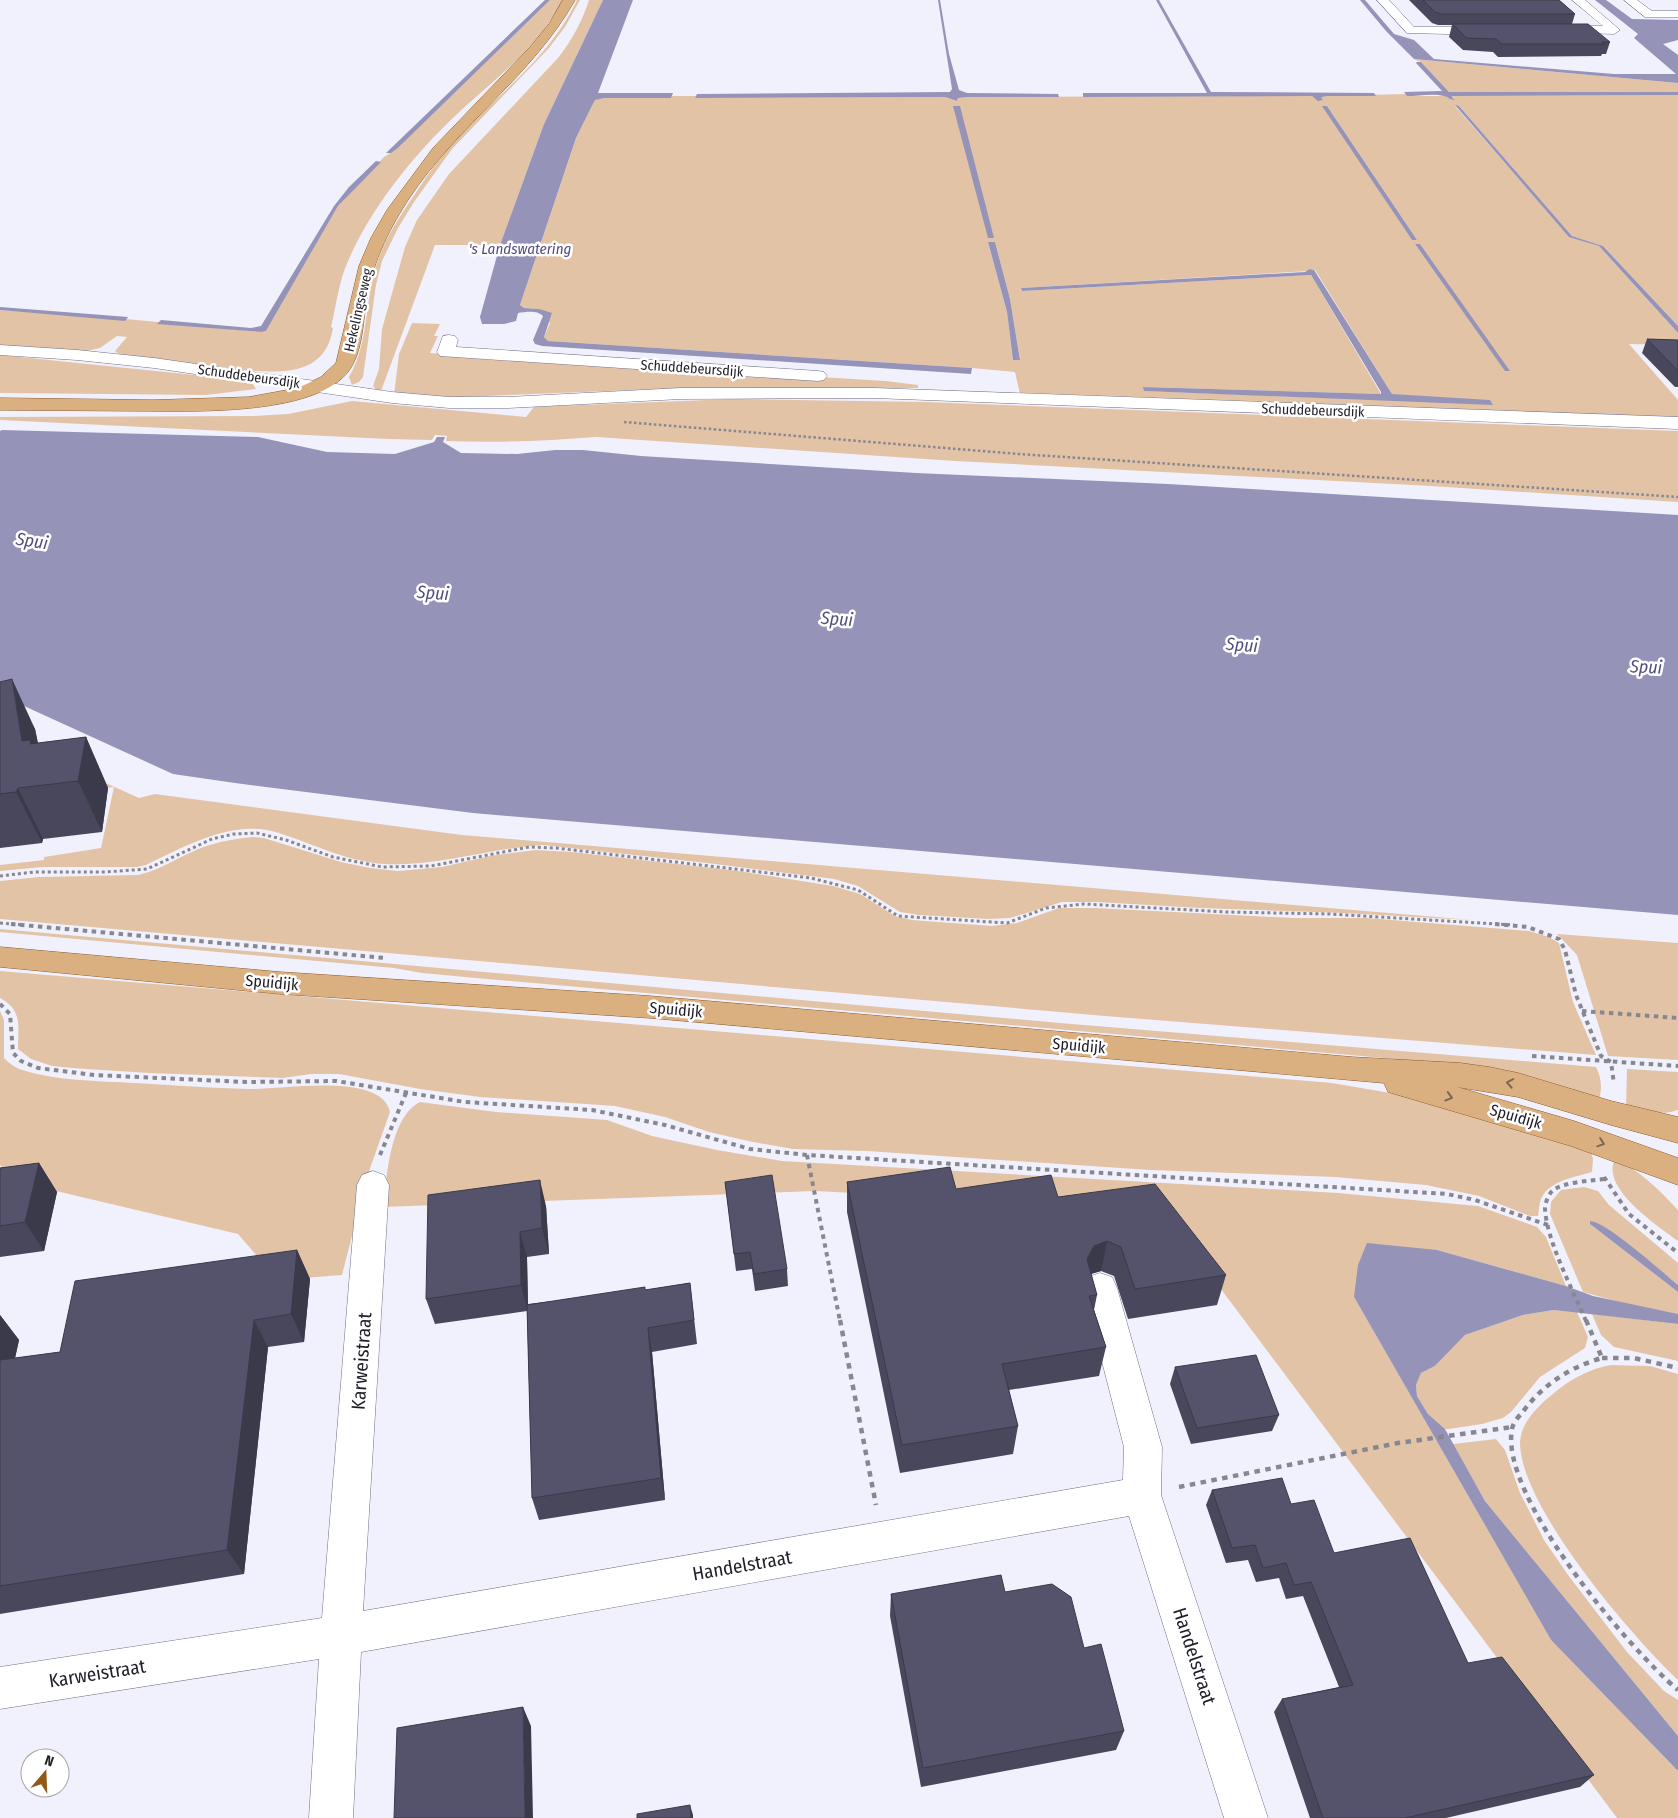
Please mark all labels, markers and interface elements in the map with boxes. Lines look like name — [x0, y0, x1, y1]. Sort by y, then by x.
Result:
water label: 's Landswatering — [469, 240, 571, 258]
street label: Hekelingseweg — [341, 266, 376, 354]
street label: Schuddebeursdijk — [640, 356, 744, 381]
street label: Schuddebeursdijk — [197, 361, 302, 392]
street label: Schuddebeursdijk — [1261, 400, 1365, 421]
water label: Spui — [13, 527, 50, 554]
water label: Spui — [415, 581, 450, 605]
water label: Spui — [819, 607, 854, 631]
water label: Spui — [1224, 633, 1259, 657]
water label: Spui — [1628, 655, 1663, 679]
street label: Spuidijk — [245, 971, 300, 994]
street label: Spuidijk — [649, 998, 704, 1021]
street label: Spuidijk — [1052, 1034, 1107, 1057]
one-way arrow — [1506, 1079, 1514, 1089]
one-way arrow — [1444, 1091, 1453, 1101]
street label: Spuidijk — [1488, 1100, 1544, 1133]
one-way arrow — [1596, 1137, 1604, 1147]
street label: Karweistraat — [347, 1311, 376, 1411]
street label: Handelstraat — [691, 1545, 794, 1586]
street label: Handelstraat — [1168, 1605, 1221, 1708]
street label: Karweistraat — [47, 1654, 148, 1692]
north arrow — [20, 1748, 70, 1798]
text: N — [42, 1752, 56, 1771]

